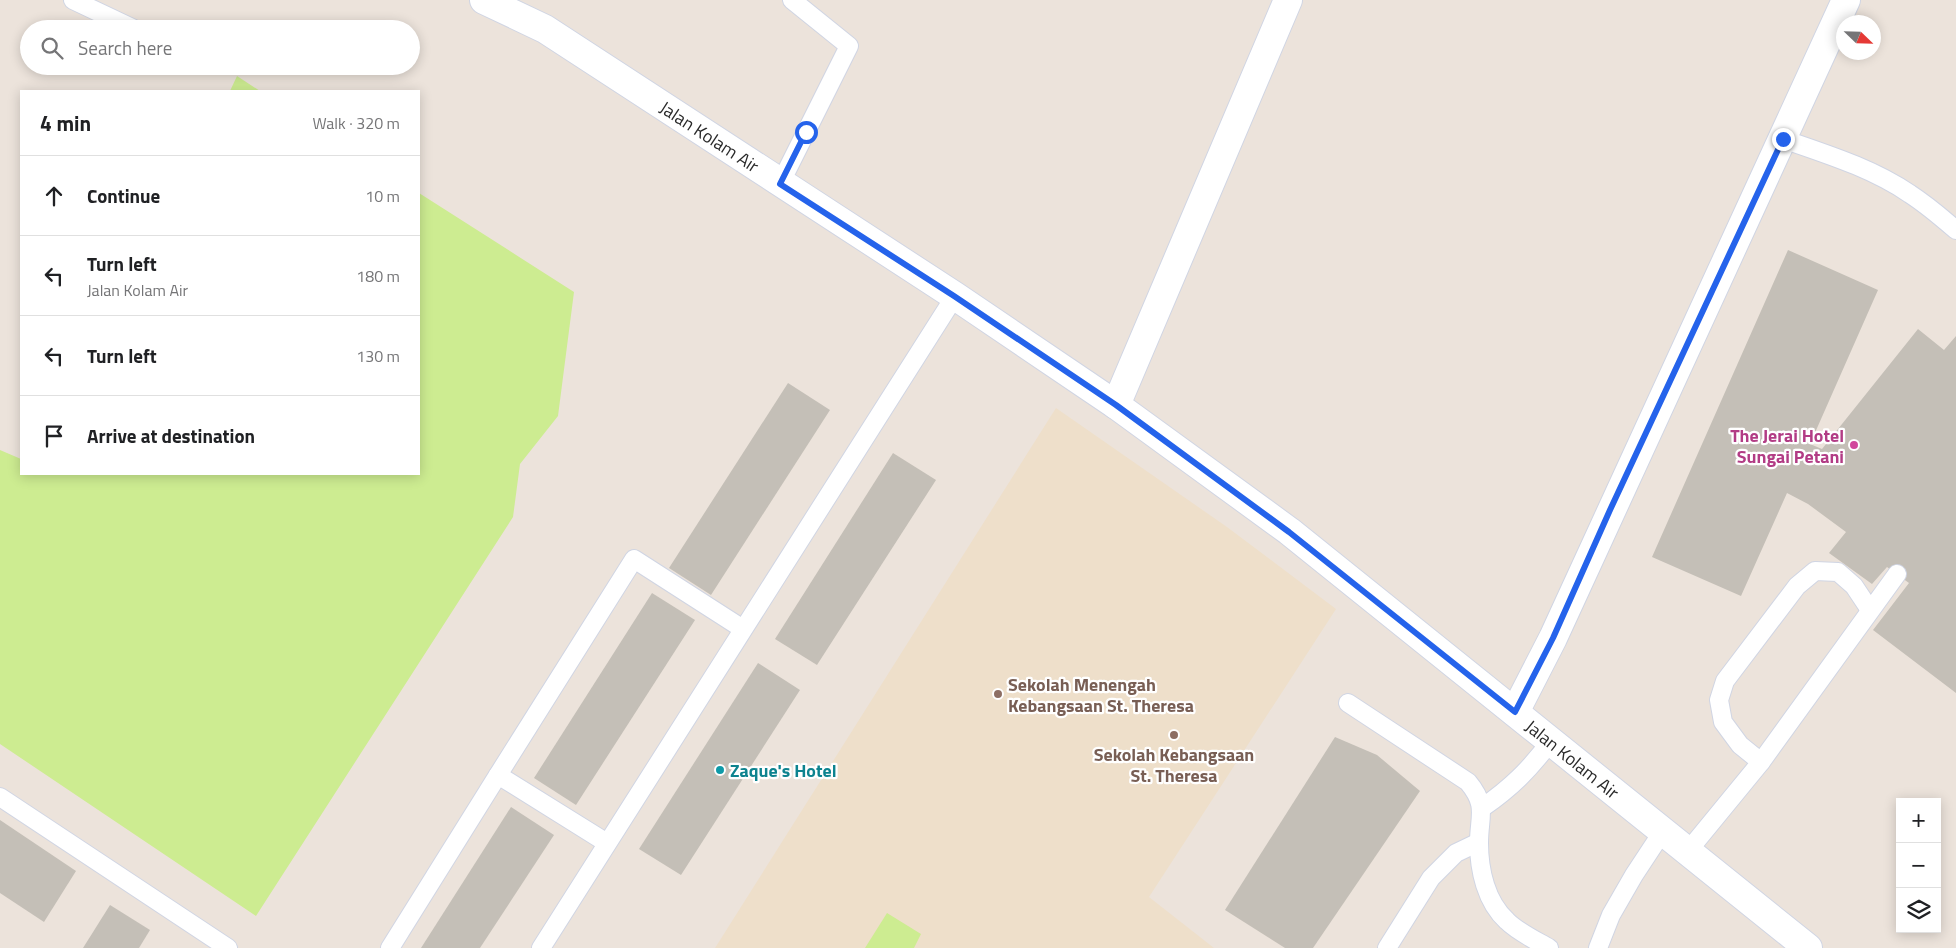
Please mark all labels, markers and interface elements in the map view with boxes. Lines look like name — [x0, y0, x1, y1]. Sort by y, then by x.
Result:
north arrow — [1836, 15, 1881, 60]
search box — [20, 20, 420, 75]
text: Search here — [78, 33, 172, 62]
icon: search — [38, 34, 66, 62]
street label: Jalan Kolam Air — [655, 94, 765, 179]
text: 4 min — [40, 107, 91, 139]
text: Walk · 320 m — [312, 111, 400, 135]
route start — [795, 121, 818, 144]
route end — [1772, 128, 1795, 151]
text: Continue — [87, 181, 160, 210]
icon: ahead — [40, 182, 68, 210]
text: 10 m — [365, 184, 400, 208]
text: Turn left — [87, 249, 157, 278]
icon: left — [40, 262, 68, 290]
text: 180 m — [356, 264, 400, 288]
text: Jalan Kolam Air — [87, 278, 188, 302]
text: Turn left — [87, 341, 157, 370]
icon: left — [40, 342, 68, 370]
text: 130 m — [356, 344, 400, 368]
text: Arrive at destination — [87, 421, 255, 450]
icon: arrive — [40, 422, 68, 450]
place label: The Jerai Hotel Sungai Petani — [1730, 422, 1844, 470]
marker: The Jerai Hotel Sungai Petani — [1848, 439, 1860, 451]
place label: Sekolah Menengah Kebangsaan St. Theresa — [1008, 671, 1194, 719]
marker: Sekolah Menengah Kebangsaan St. Theresa — [992, 688, 1004, 700]
street label: Jalan Kolam Air — [1520, 713, 1625, 805]
marker: Sekolah Kebangsaan St. Theresa — [1168, 729, 1180, 741]
place label: Sekolah Kebangsaan St. Theresa — [1094, 741, 1254, 789]
place label: Zaque's Hotel — [730, 757, 837, 784]
marker: Zaque's Hotel — [714, 764, 726, 776]
map controls — [1896, 798, 1941, 933]
button: + — [1896, 798, 1941, 843]
button: − — [1896, 843, 1941, 888]
button: layers — [1896, 888, 1941, 933]

